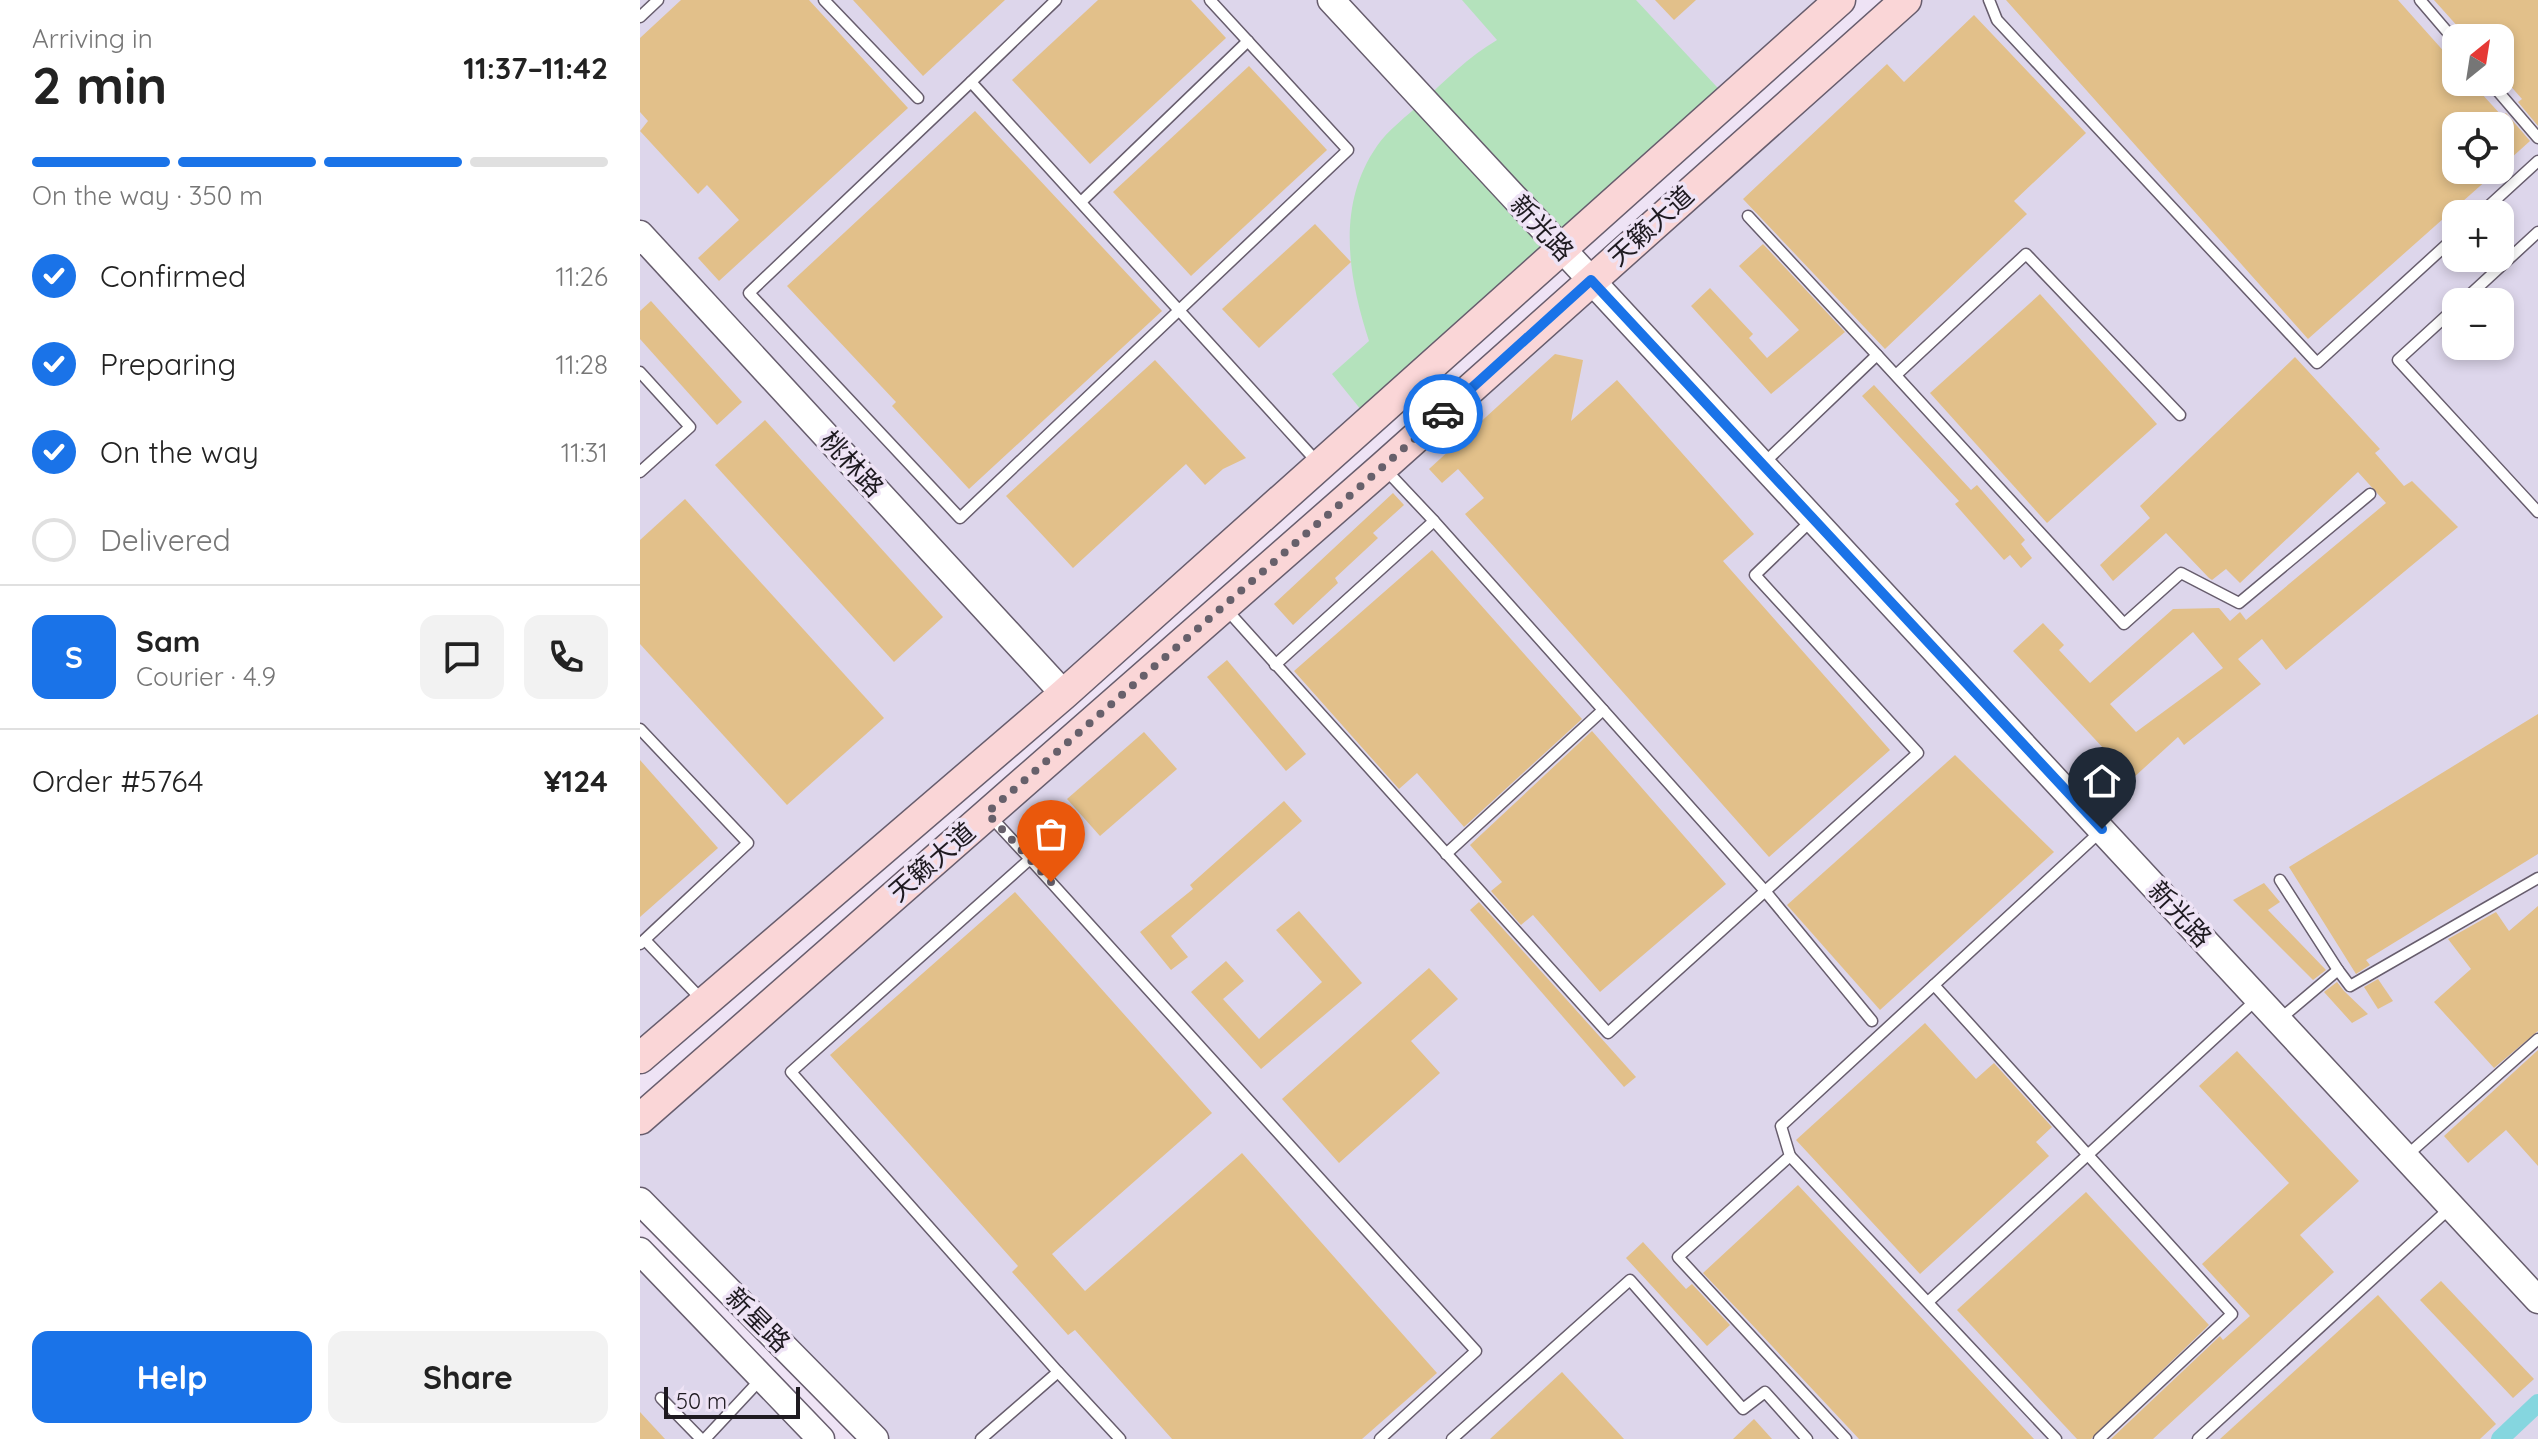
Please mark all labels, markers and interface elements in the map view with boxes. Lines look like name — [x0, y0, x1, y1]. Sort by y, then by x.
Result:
text: Arriving in — [32, 22, 153, 55]
north arrow — [2442, 24, 2514, 96]
map controls — [2442, 24, 2514, 360]
text: 11:37–11:42 — [463, 49, 608, 87]
text: 2 min — [32, 52, 167, 117]
button: locate — [2442, 112, 2514, 184]
text: On the way · 350 m — [32, 179, 263, 212]
street label: 天籁大道 — [1601, 179, 1700, 273]
street label: 新光路 — [1504, 188, 1581, 267]
button: + — [2442, 200, 2514, 272]
icon: check — [32, 254, 76, 298]
text: Confirmed — [100, 257, 246, 295]
text: 11:26 — [556, 260, 608, 293]
button: − — [2442, 288, 2514, 360]
icon: check — [32, 342, 76, 386]
text: Preparing — [100, 345, 236, 383]
text: 11:28 — [555, 348, 608, 381]
courier — [1403, 374, 1483, 454]
icon: car — [1421, 392, 1465, 436]
street label: 桃林路 — [814, 424, 891, 503]
icon: check — [32, 430, 76, 474]
text: On the way — [100, 433, 259, 471]
text: 11:31 — [561, 436, 608, 469]
text: Delivered — [100, 521, 231, 559]
button: chat — [420, 615, 504, 699]
button: phone — [524, 615, 608, 699]
text: Sam — [136, 622, 200, 660]
text: S — [65, 638, 83, 676]
text: Courier · 4.9 — [136, 660, 276, 693]
pin — [2068, 747, 2136, 829]
icon: home — [2080, 759, 2124, 803]
text: Order #5764 — [32, 762, 204, 800]
text: ¥124 — [544, 762, 608, 800]
pin — [1017, 800, 1085, 882]
icon: bag — [1029, 812, 1073, 856]
street label: 天籁大道 — [882, 815, 982, 908]
street label: 新光路 — [2142, 874, 2219, 953]
street label: 新星路 — [719, 1280, 798, 1359]
button: Help — [32, 1331, 312, 1423]
button: Share — [328, 1331, 608, 1423]
scale bar — [664, 1383, 800, 1419]
text: 50 m — [676, 1387, 727, 1415]

